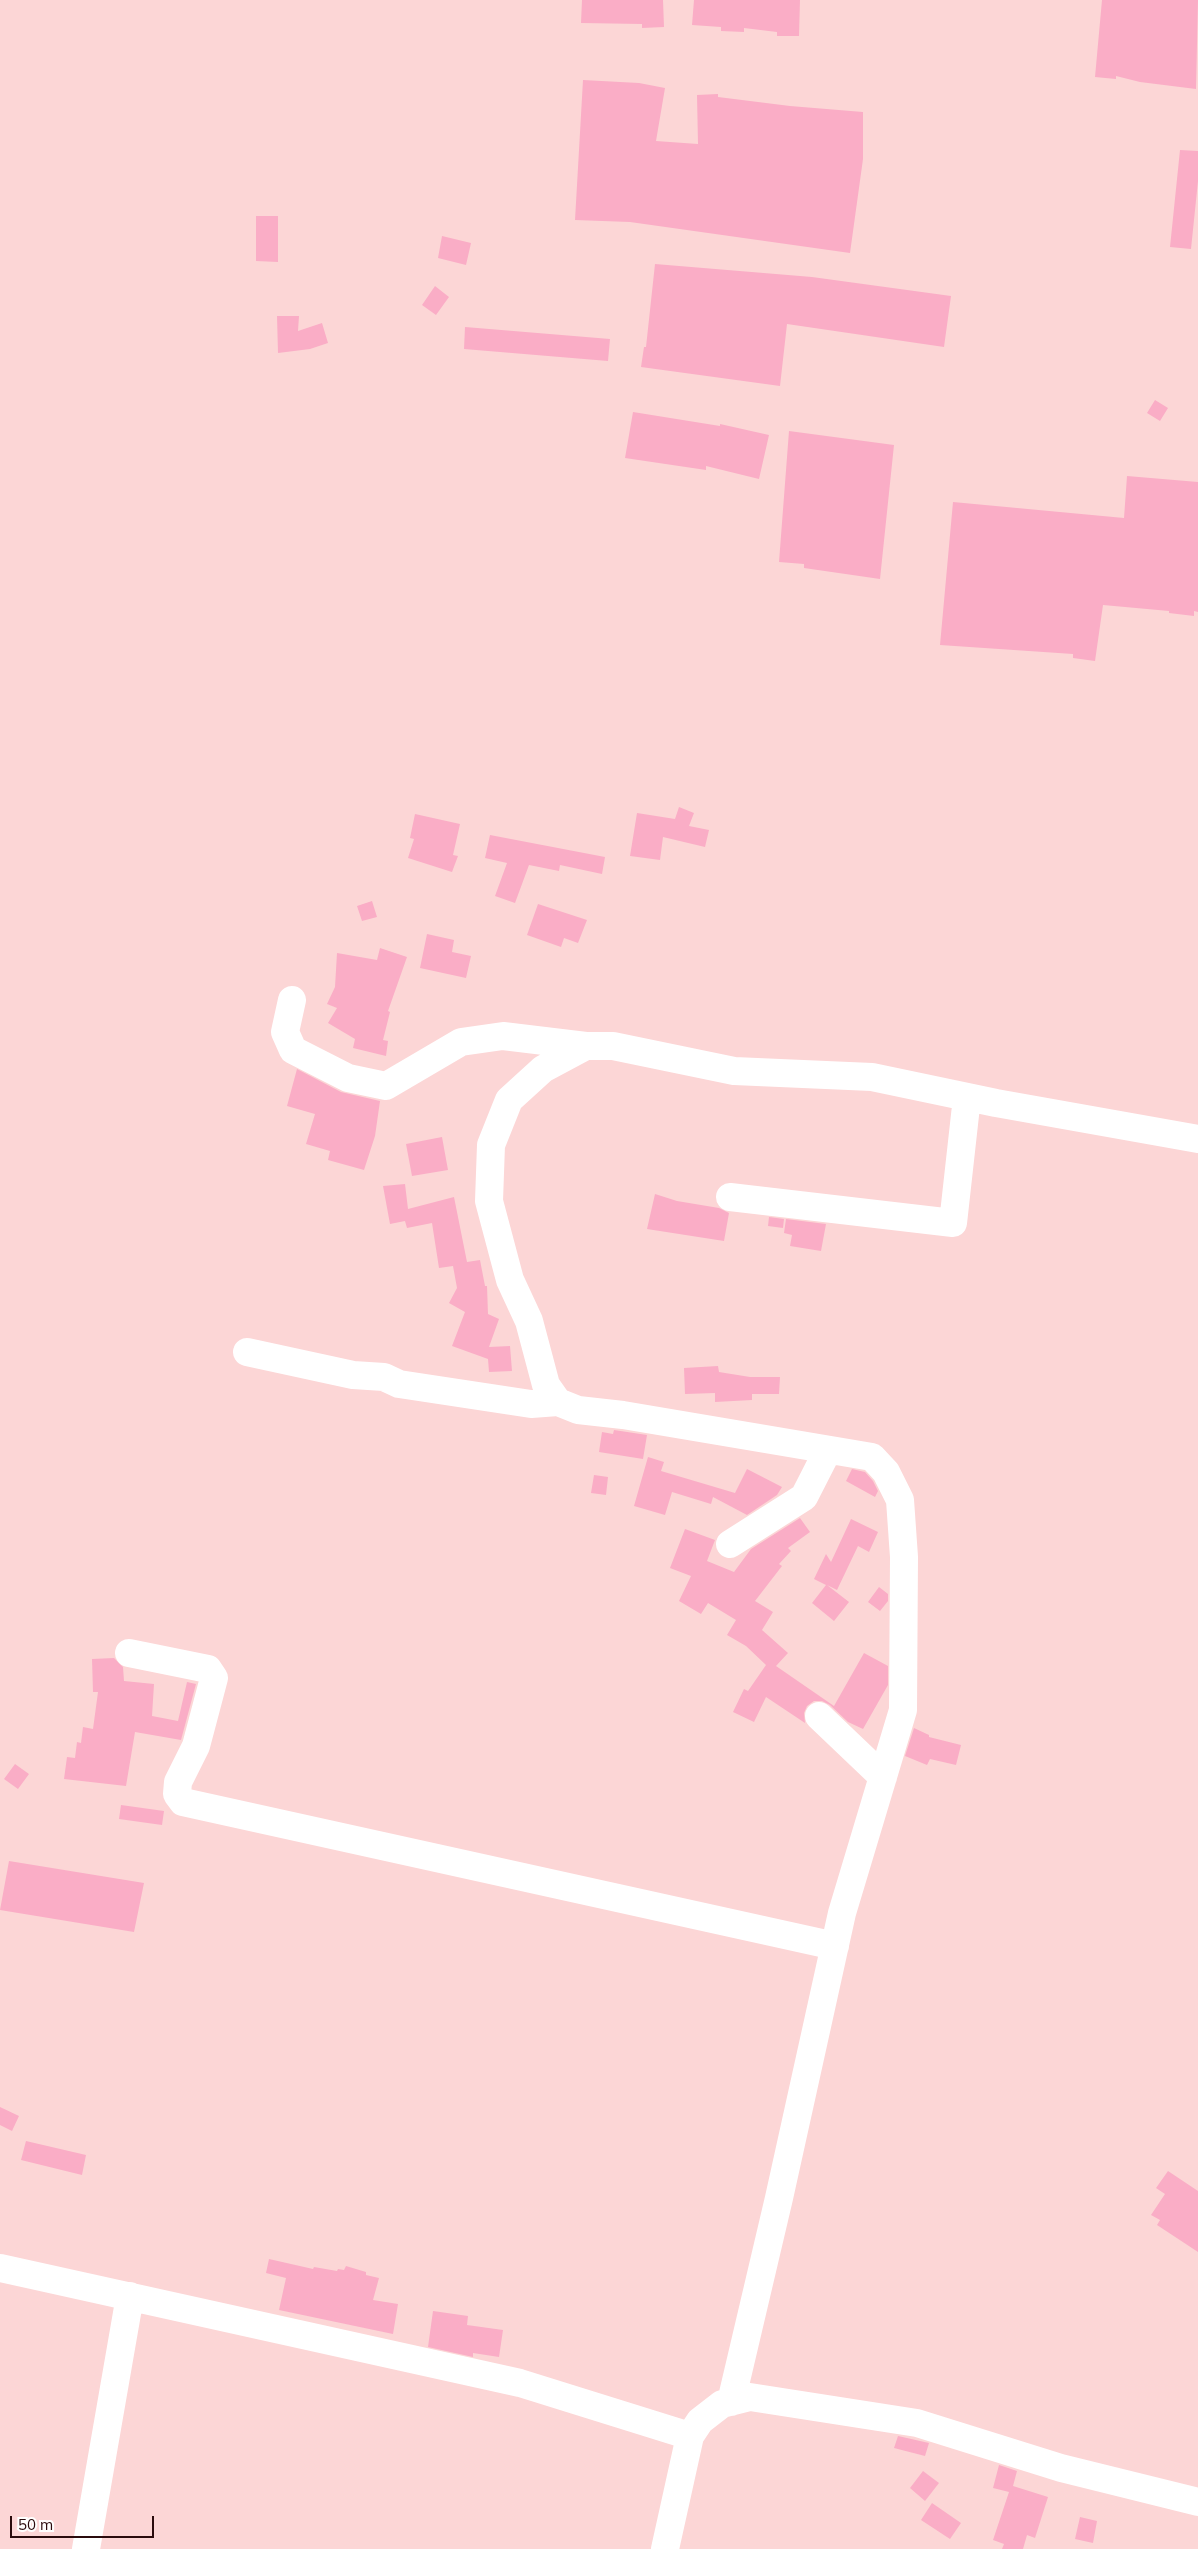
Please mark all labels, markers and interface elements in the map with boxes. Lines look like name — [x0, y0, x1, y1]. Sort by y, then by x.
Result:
scale bar — [12, 2506, 156, 2538]
text: 50 m — [18, 2515, 53, 2534]

